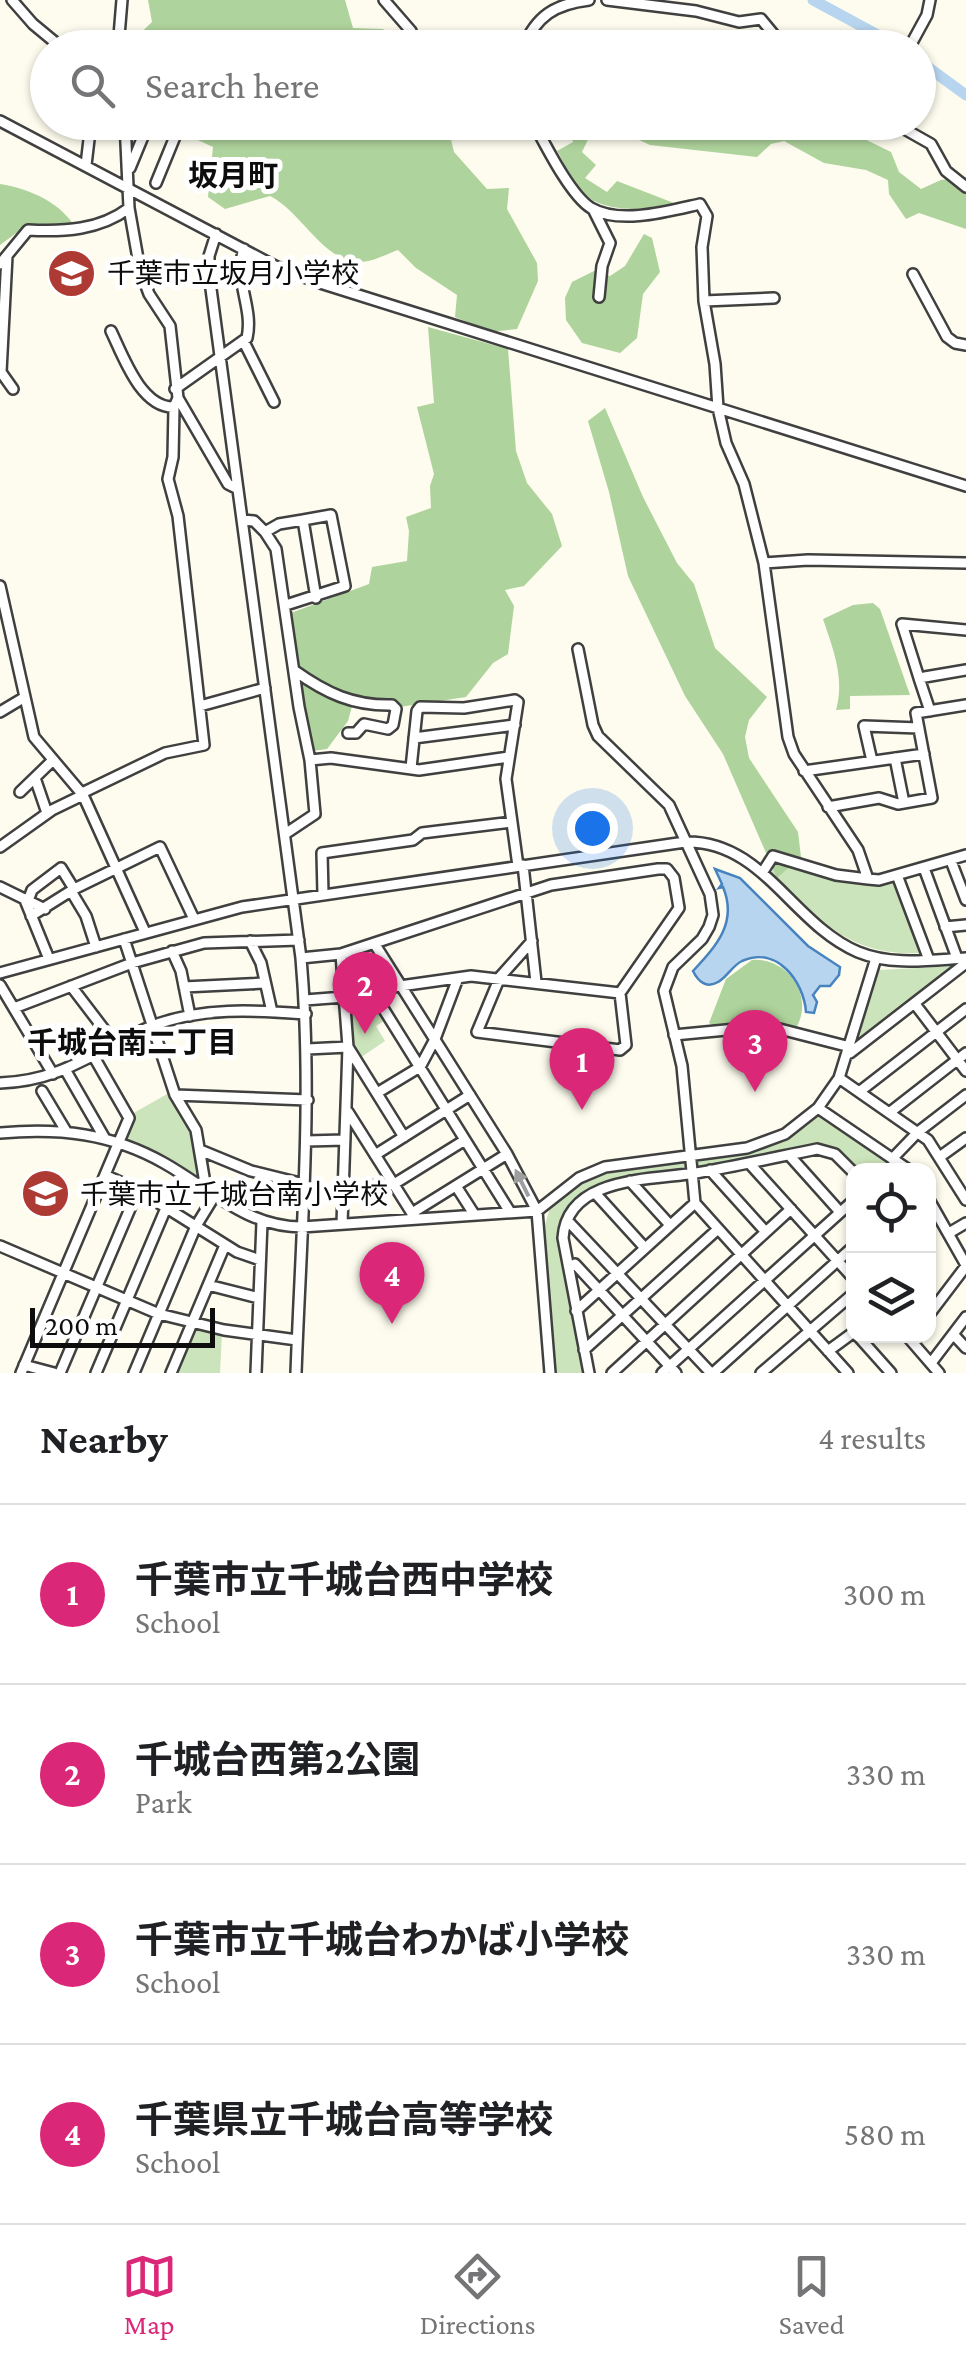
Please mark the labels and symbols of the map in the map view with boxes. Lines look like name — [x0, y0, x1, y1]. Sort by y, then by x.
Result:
district label: 坂月町 — [188, 159, 278, 192]
school or university icon: 千葉市立坂月小学校 — [46, 247, 98, 299]
place label: 千葉市立坂月小学校 — [107, 258, 359, 289]
your location — [567, 803, 618, 854]
pin: 2 — [332, 952, 398, 1034]
pin: 3 — [722, 1010, 788, 1092]
district label: 千城台南二丁目 — [27, 1026, 237, 1059]
pin: 1 — [550, 1028, 614, 1110]
school or university icon: 千葉市立千城台南小学校 — [19, 1168, 71, 1220]
one-way arrow — [513, 1168, 530, 1197]
place label: 千葉市立千城台南小学校 — [80, 1179, 388, 1210]
pin: 4 — [360, 1242, 424, 1324]
scale bar — [30, 1303, 215, 1348]

